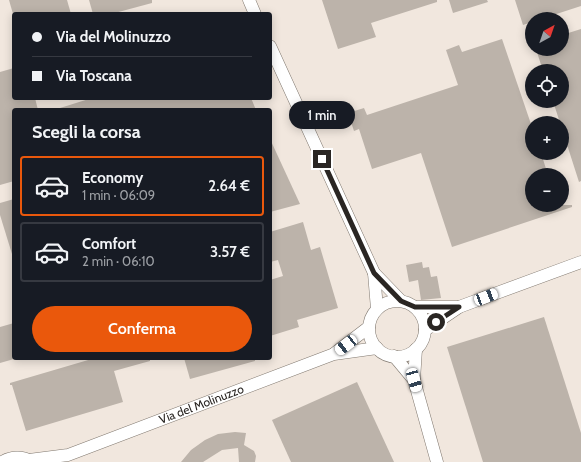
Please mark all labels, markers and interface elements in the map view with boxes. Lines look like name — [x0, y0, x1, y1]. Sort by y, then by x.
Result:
north arrow — [525, 12, 569, 56]
map controls — [525, 12, 569, 212]
text: Via del Molinuzzo — [56, 28, 171, 46]
button: locate — [525, 64, 569, 108]
text: Via Toscana — [56, 67, 132, 85]
callout: 1 min — [289, 101, 355, 129]
text: 1 min — [307, 107, 337, 123]
button: + — [525, 116, 569, 160]
text: Scegli la corsa — [32, 121, 141, 143]
route end — [313, 150, 331, 168]
icon: car — [34, 168, 70, 204]
button: − — [525, 168, 569, 212]
text: Economy — [82, 169, 143, 187]
text: 2.64 € — [208, 177, 250, 195]
text: 1 min · 06:09 — [82, 187, 155, 203]
icon: car — [34, 234, 70, 270]
text: Comfort — [82, 235, 136, 253]
text: 3.57 € — [210, 243, 250, 261]
text: 2 min · 06:10 — [82, 253, 155, 269]
car — [473, 287, 499, 307]
button: Conferma — [32, 306, 252, 352]
route start — [427, 313, 445, 331]
car — [333, 333, 359, 357]
car — [405, 367, 423, 393]
street label: Via del Molinuzzo — [157, 381, 246, 427]

